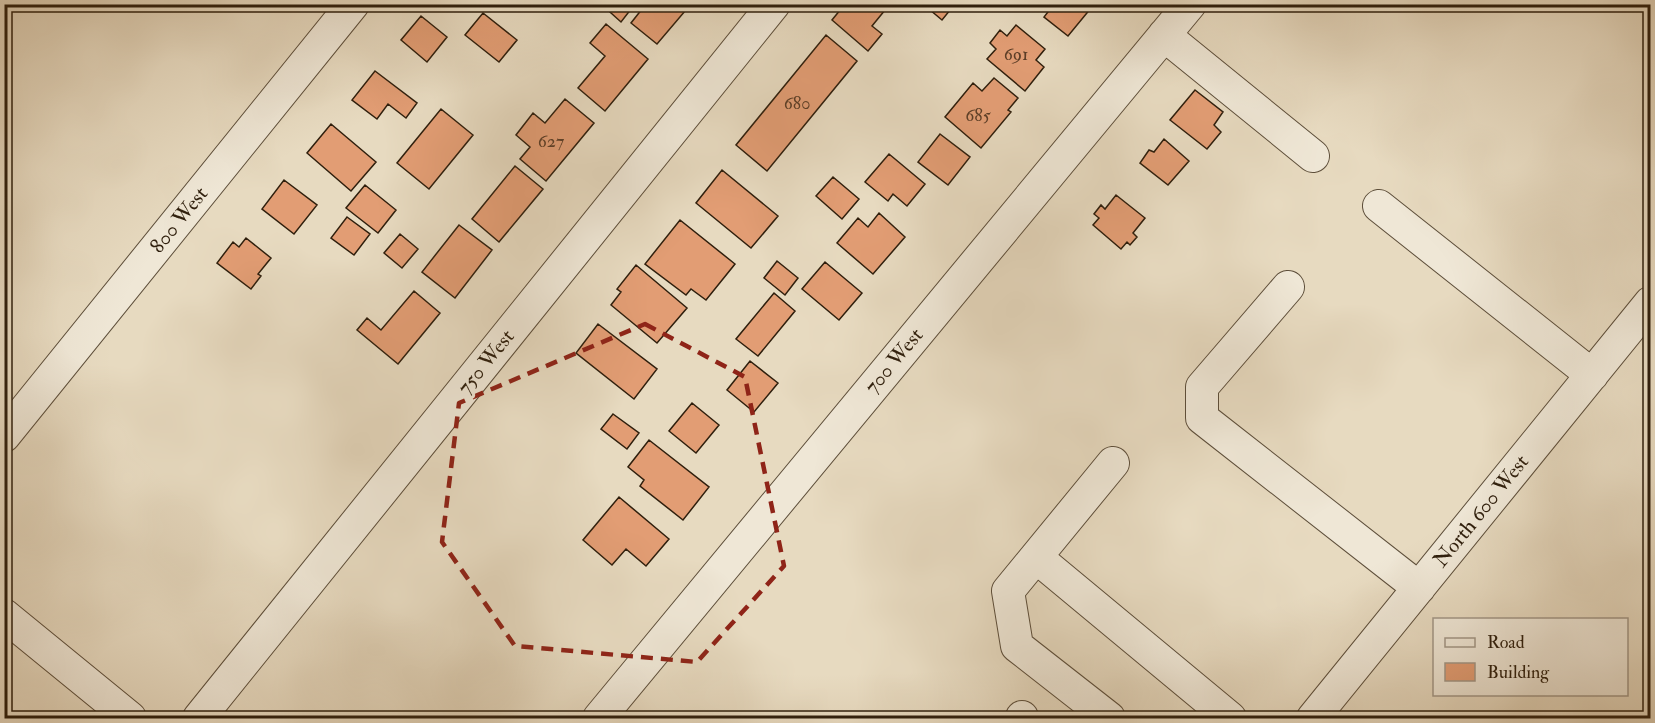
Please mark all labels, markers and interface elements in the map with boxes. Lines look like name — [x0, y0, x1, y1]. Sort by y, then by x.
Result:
house number: 691 — [1004, 43, 1028, 66]
house number: 680 — [784, 92, 810, 115]
house number: 685 — [965, 104, 991, 127]
house number: 627 — [538, 130, 564, 153]
street label: 800 West — [144, 181, 214, 259]
street label: 700 West — [859, 322, 929, 399]
street label: 750 West — [452, 324, 521, 400]
street label: North 600 West — [1427, 449, 1535, 573]
legend — [1433, 618, 1628, 696]
text: Road — [1487, 631, 1525, 654]
text: Building — [1487, 661, 1550, 684]

